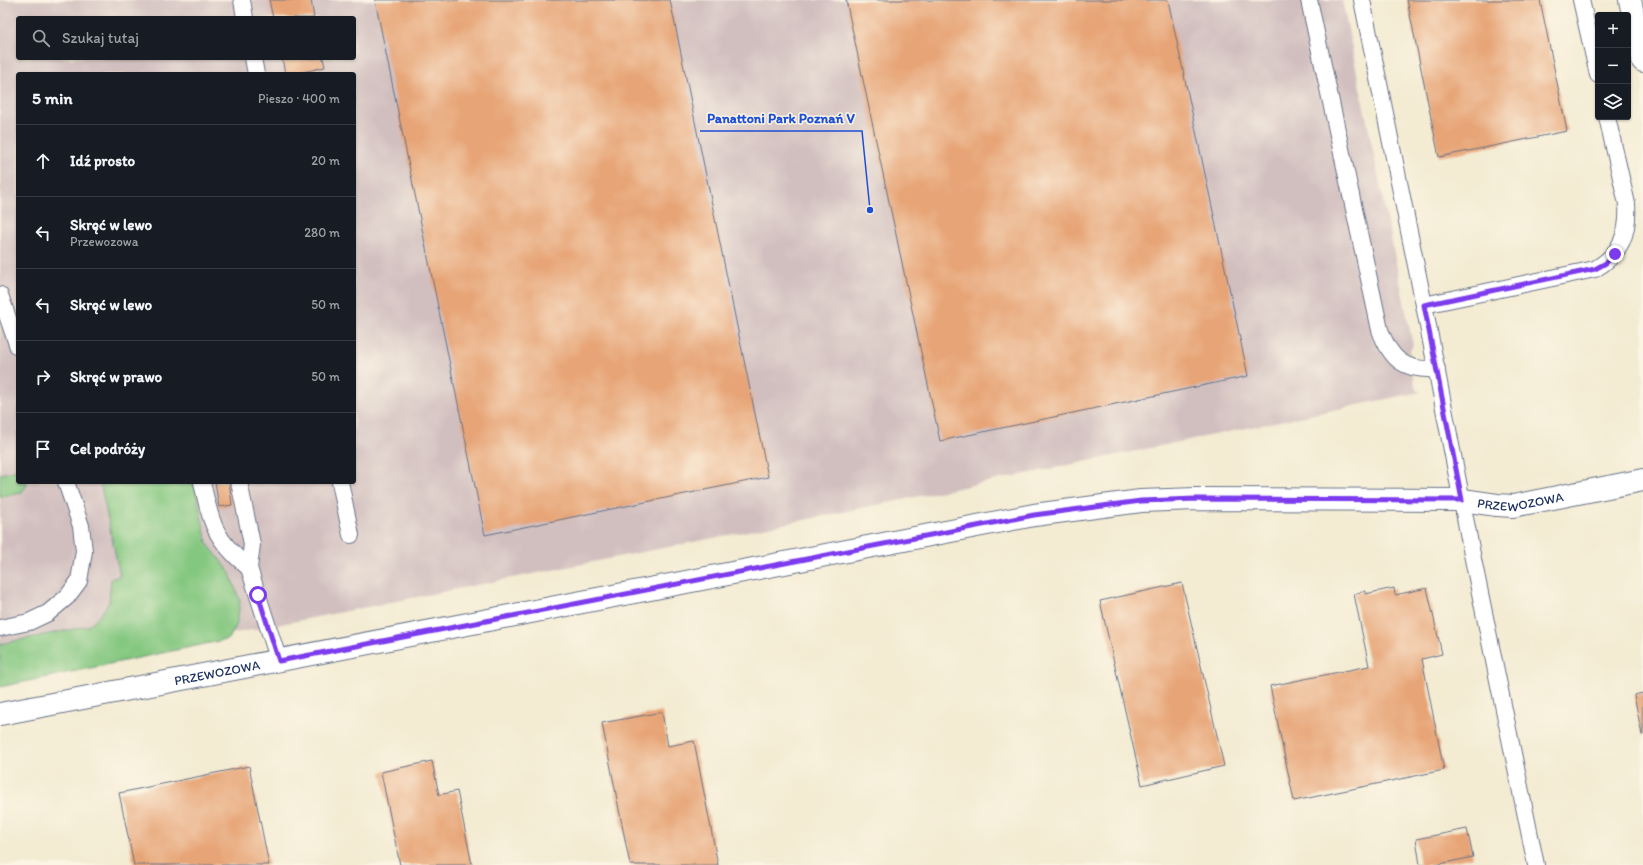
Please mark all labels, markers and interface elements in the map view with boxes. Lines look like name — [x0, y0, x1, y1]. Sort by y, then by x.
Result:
map controls — [1595, 12, 1631, 120]
button: + — [1595, 12, 1631, 48]
search box — [16, 16, 356, 60]
icon: search — [30, 27, 52, 49]
text: Szukaj tutaj — [62, 29, 139, 47]
button: − — [1595, 48, 1631, 84]
button: layers — [1595, 84, 1631, 120]
text: 5 min — [32, 88, 72, 108]
text: Pieszo · 400 m — [258, 91, 340, 106]
callout: Panattoni Park Poznań V — [700, 105, 862, 131]
text: Panattoni Park Poznań V — [707, 110, 856, 127]
icon: ahead — [32, 150, 54, 172]
text: Idź prosto — [70, 152, 135, 170]
text: 20 m — [311, 153, 340, 168]
text: Skręć w lewo — [70, 216, 152, 234]
icon: left — [32, 222, 54, 244]
text: 280 m — [304, 225, 340, 240]
text: Przewozowa — [70, 234, 138, 249]
route end — [1606, 245, 1624, 263]
icon: left — [32, 294, 54, 316]
text: Skręć w lewo — [70, 296, 152, 314]
text: 50 m — [311, 297, 340, 312]
icon: right — [32, 366, 54, 388]
text: Skręć w prawo — [70, 368, 162, 386]
text: 50 m — [311, 369, 340, 384]
icon: arrive — [32, 438, 54, 460]
text: Cel podróży — [70, 440, 145, 458]
street label: PRZEWOZOWA — [1476, 489, 1565, 514]
route start — [249, 586, 267, 604]
street label: PRZEWOZOWA — [173, 657, 262, 688]

